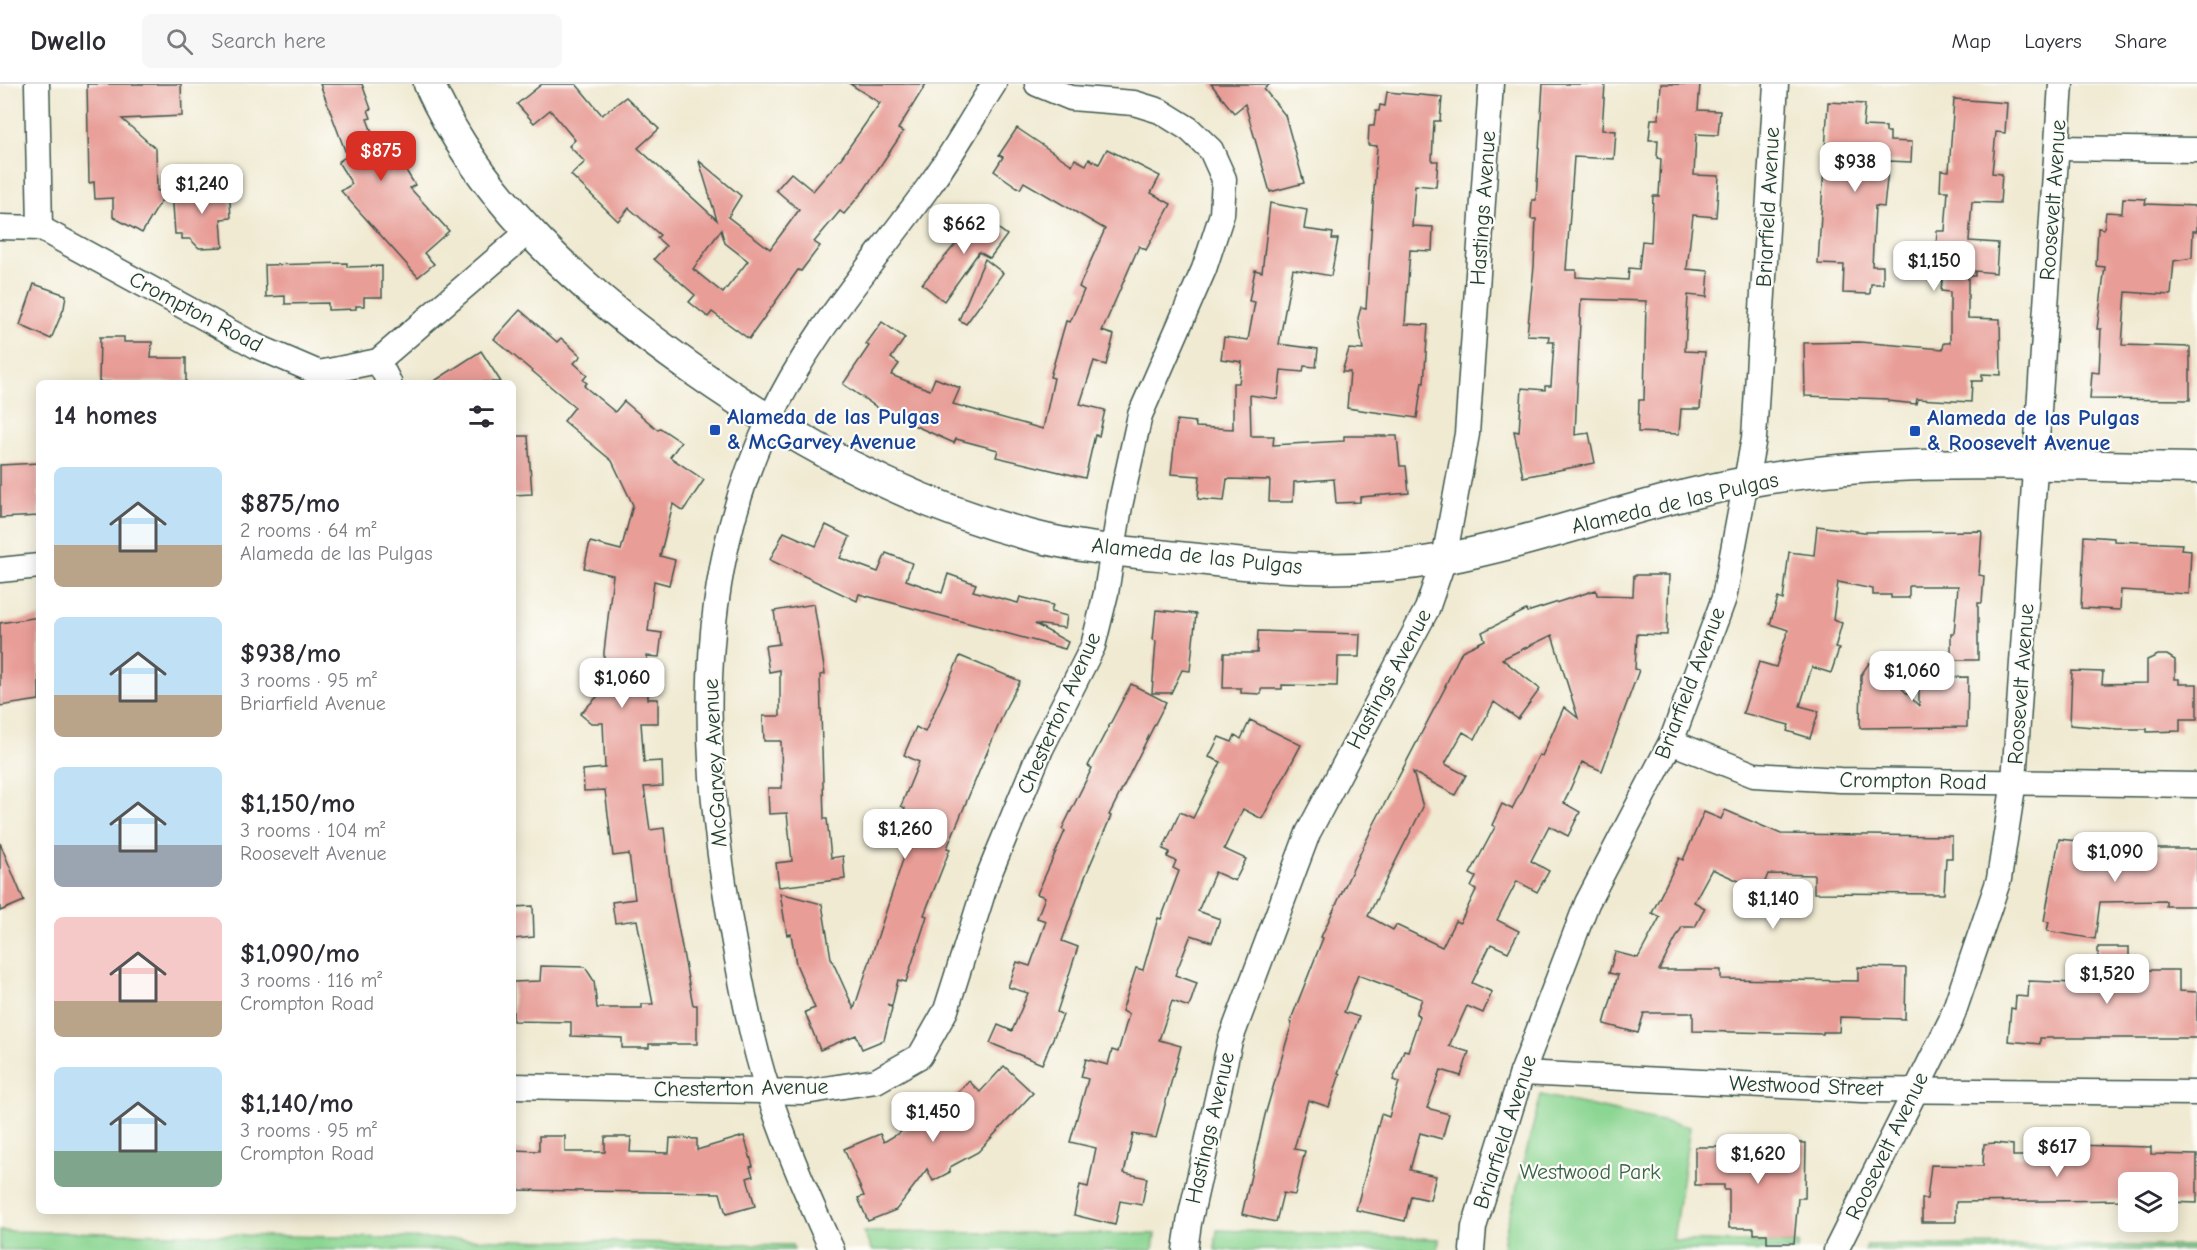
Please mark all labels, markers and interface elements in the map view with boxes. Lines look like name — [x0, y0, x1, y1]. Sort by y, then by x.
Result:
search box — [142, 14, 562, 68]
text: Dwello — [30, 25, 106, 57]
icon: search — [163, 25, 196, 58]
text: Search here — [211, 28, 326, 54]
text: Map — [1952, 29, 1991, 53]
text: Layers — [2024, 29, 2082, 53]
text: Share — [2115, 29, 2167, 53]
street label: Roosevelt Avenue — [2034, 119, 2072, 281]
street label: Briarfield Avenue — [1751, 126, 1785, 288]
street label: Hastings Avenue — [1465, 130, 1501, 286]
pin: $875 — [345, 131, 417, 182]
text: $875 — [360, 139, 402, 162]
pin: $938 — [1819, 142, 1891, 193]
text: $938 — [1834, 150, 1876, 173]
pin: $1,240 — [153, 164, 251, 215]
text: $1,240 — [175, 172, 229, 195]
pin: $662 — [928, 204, 1000, 255]
text: $662 — [943, 212, 985, 235]
pin: $1,150 — [1885, 241, 1983, 292]
text: $1,150 — [1907, 249, 1961, 272]
street label: Crompton Road — [125, 266, 267, 358]
icon: filters — [465, 400, 498, 433]
text: 14 homes — [54, 401, 157, 431]
place label: Alameda de las Pulgas & McGarvey Avenue — [727, 404, 939, 455]
place label: Alameda de las Pulgas & Roosevelt Avenue — [1927, 405, 2139, 456]
marker: Alameda de las Pulgas & McGarvey Avenue — [708, 423, 722, 437]
marker: Alameda de las Pulgas & Roosevelt Avenue — [1908, 424, 1922, 438]
street label: Alameda de las Pulgas — [1569, 467, 1781, 539]
text: $875/mo — [240, 489, 340, 519]
icon: home — [102, 491, 174, 563]
text: 2 rooms · 64 m² — [240, 519, 376, 542]
street label: Alameda de las Pulgas — [1090, 532, 1304, 580]
text: Alameda de las Pulgas — [240, 542, 433, 565]
street label: Briarfield Avenue — [1649, 603, 1731, 763]
street label: Roosevelt Avenue — [2002, 603, 2040, 765]
street label: Hastings Avenue — [1341, 604, 1437, 754]
street label: Chesterton Avenue — [1012, 628, 1106, 798]
text: $938/mo — [240, 639, 341, 669]
icon: home — [102, 641, 174, 713]
pin: $1,060 — [1863, 651, 1961, 702]
pin: $1,060 — [573, 658, 671, 709]
text: $1,060 — [1883, 659, 1941, 682]
text: $1,060 — [593, 666, 651, 689]
text: 3 rooms · 95 m² — [240, 669, 377, 692]
street label: McGarvey Avenue — [698, 678, 732, 848]
text: Briarfield Avenue — [240, 692, 386, 715]
street label: Crompton Road — [1839, 767, 1987, 795]
text: $1,150/mo — [240, 789, 355, 819]
icon: home — [102, 791, 174, 863]
pin: $1,260 — [856, 809, 954, 860]
text: $1,260 — [877, 817, 933, 840]
text: 3 rooms · 104 m² — [240, 819, 385, 842]
pin: $1,090 — [2066, 832, 2164, 883]
text: $1,090 — [2086, 840, 2144, 863]
text: Roosevelt Avenue — [240, 842, 387, 865]
pin: $1,140 — [1724, 879, 1822, 930]
text: $1,140 — [1747, 887, 1799, 910]
text: $1,090/mo — [240, 939, 360, 969]
icon: home — [102, 941, 174, 1013]
pin: $1,520 — [2058, 954, 2156, 1005]
text: $1,520 — [2079, 962, 2135, 985]
text: 3 rooms · 116 m² — [240, 969, 382, 992]
text: Crompton Road — [240, 992, 374, 1015]
street label: Hastings Avenue — [1180, 1050, 1240, 1206]
street label: Briarfield Avenue — [1468, 1052, 1542, 1212]
street label: Roosevelt Avenue — [1840, 1068, 1934, 1224]
street label: Westwood Street — [1728, 1070, 1884, 1102]
street label: Chesterton Avenue — [653, 1073, 829, 1103]
text: $1,140/mo — [240, 1089, 353, 1119]
icon: home — [102, 1091, 174, 1163]
pin: $1,450 — [884, 1092, 982, 1143]
text: $1,450 — [905, 1100, 961, 1123]
text: 3 rooms · 95 m² — [240, 1119, 377, 1142]
pin: $617 — [2021, 1127, 2093, 1178]
pin: $1,620 — [1709, 1134, 1807, 1185]
text: $617 — [2037, 1135, 2077, 1158]
text: Crompton Road — [240, 1142, 374, 1165]
text: $1,620 — [1730, 1142, 1786, 1165]
park label: Westwood Park — [1519, 1159, 1661, 1185]
map controls — [2118, 1172, 2178, 1232]
button: layers — [2118, 1172, 2178, 1232]

